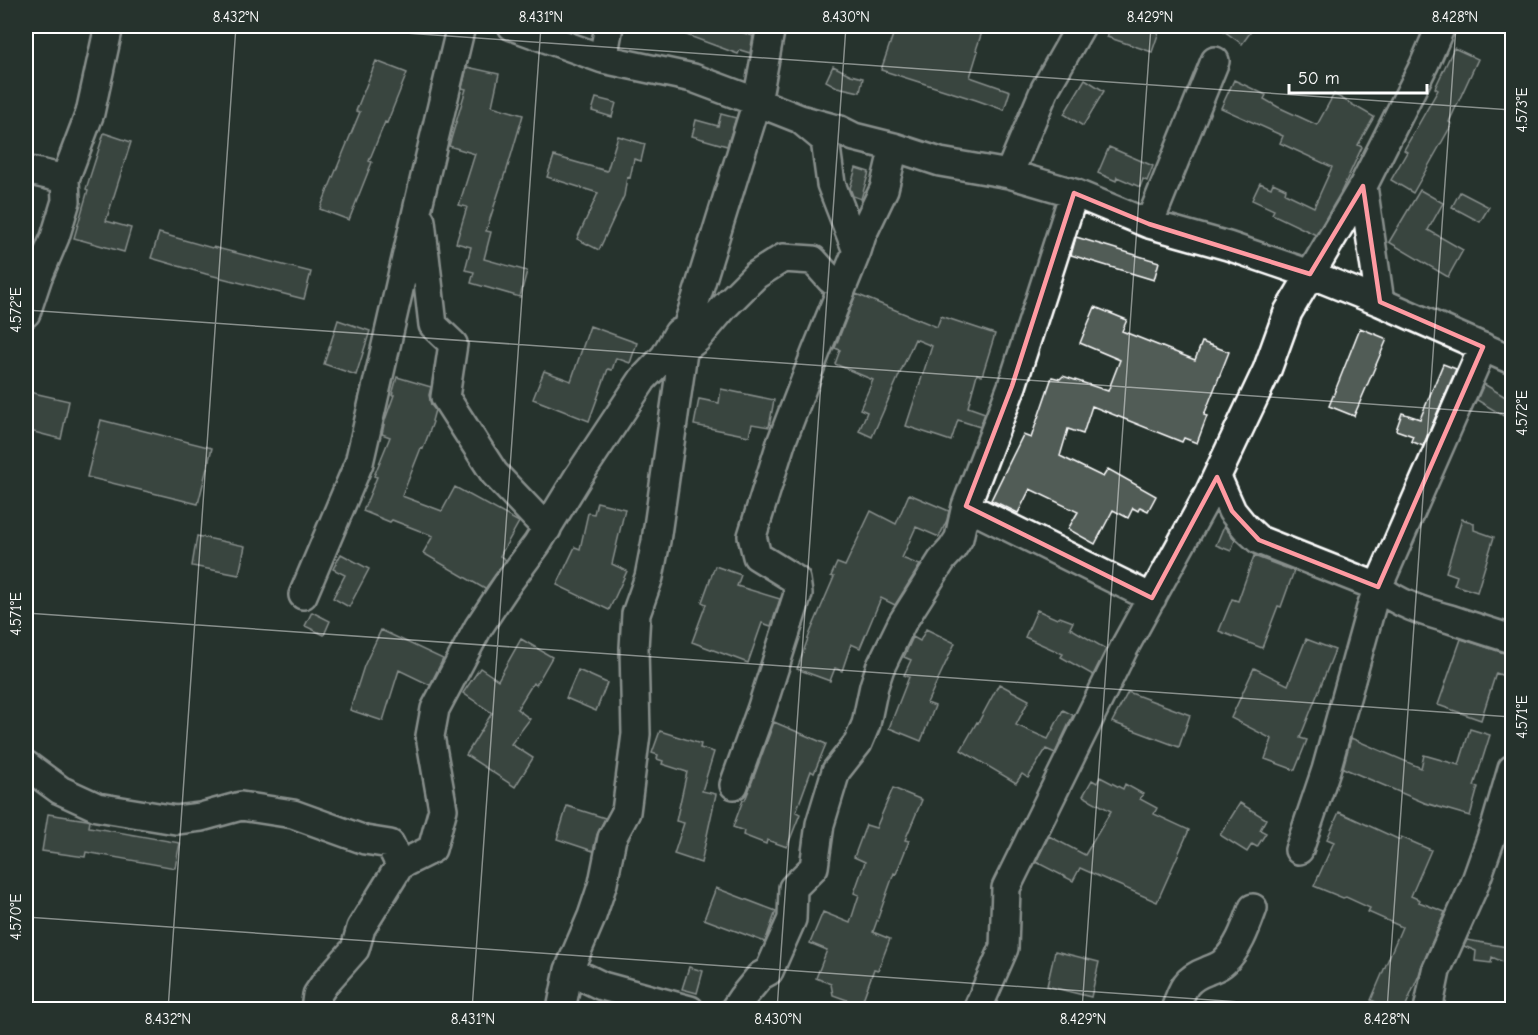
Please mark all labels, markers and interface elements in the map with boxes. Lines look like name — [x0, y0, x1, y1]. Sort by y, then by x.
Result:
text: 8.432°N — [213, 8, 259, 26]
text: 8.431°N — [519, 8, 563, 26]
text: 8.430°N — [822, 8, 870, 26]
text: 8.429°N — [1127, 8, 1173, 26]
text: 8.428°N — [1432, 8, 1478, 26]
scale bar — [1289, 57, 1427, 95]
text: 50 m — [1298, 68, 1340, 89]
text: 4.573°E — [1513, 87, 1531, 133]
text: 4.572°E — [7, 287, 25, 333]
text: 4.572°E — [1513, 390, 1531, 436]
text: 4.571°E — [7, 592, 25, 636]
text: 4.571°E — [1513, 695, 1531, 739]
text: 4.570°E — [7, 894, 25, 940]
text: 8.432°N — [145, 1010, 191, 1028]
text: 8.431°N — [451, 1010, 495, 1028]
text: 8.430°N — [754, 1010, 802, 1028]
text: 8.429°N — [1060, 1010, 1106, 1028]
text: 8.428°N — [1364, 1010, 1410, 1028]

